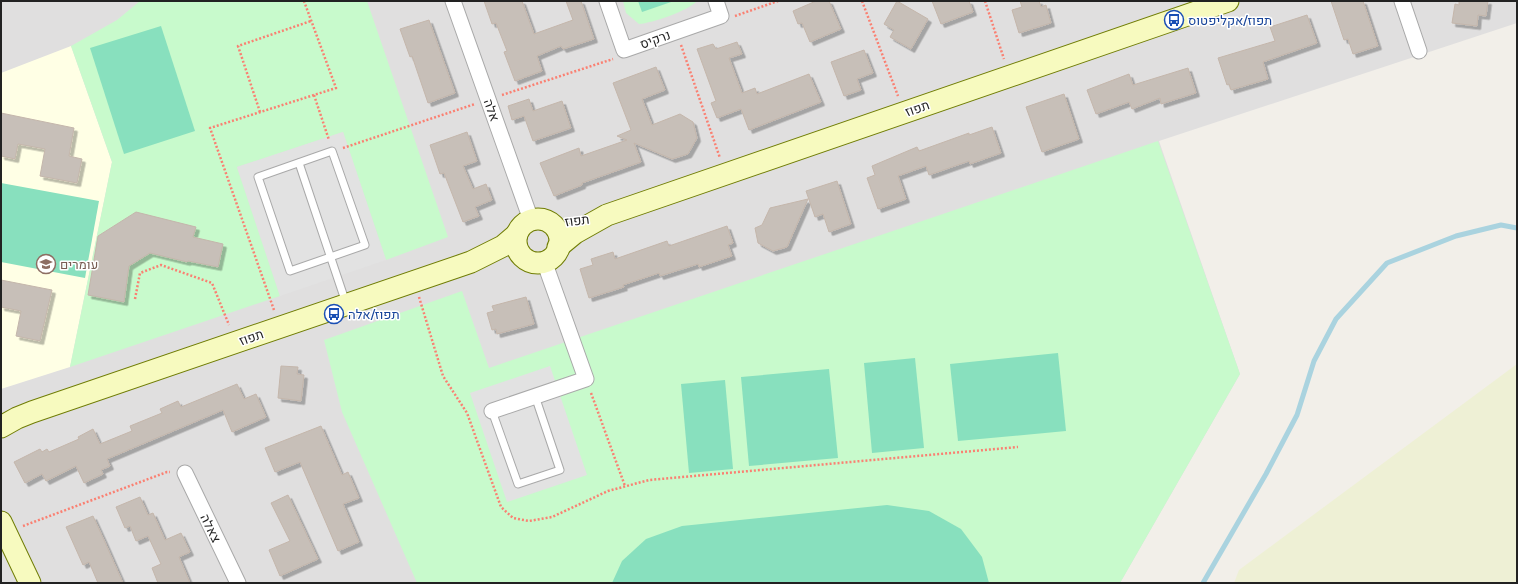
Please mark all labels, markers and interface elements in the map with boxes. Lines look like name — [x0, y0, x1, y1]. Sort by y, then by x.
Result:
bus stop icon: תפוז/אקליפטוס — [1163, 9, 1185, 31]
place label: תפוז/אקליפטוס — [1188, 12, 1272, 28]
street label: נרקיס — [638, 26, 672, 52]
street label: תפוז — [903, 96, 931, 120]
street label: אלה — [481, 97, 503, 123]
street label: תפוז — [564, 211, 590, 229]
school or university icon: עומרים — [35, 253, 57, 275]
place label: עומרים — [60, 256, 98, 272]
bus stop icon: תפוז/אלה — [323, 303, 345, 325]
place label: תפוז/אלה — [348, 306, 400, 322]
street label: תפוז — [237, 325, 265, 349]
street label: צאלה — [197, 511, 225, 545]

